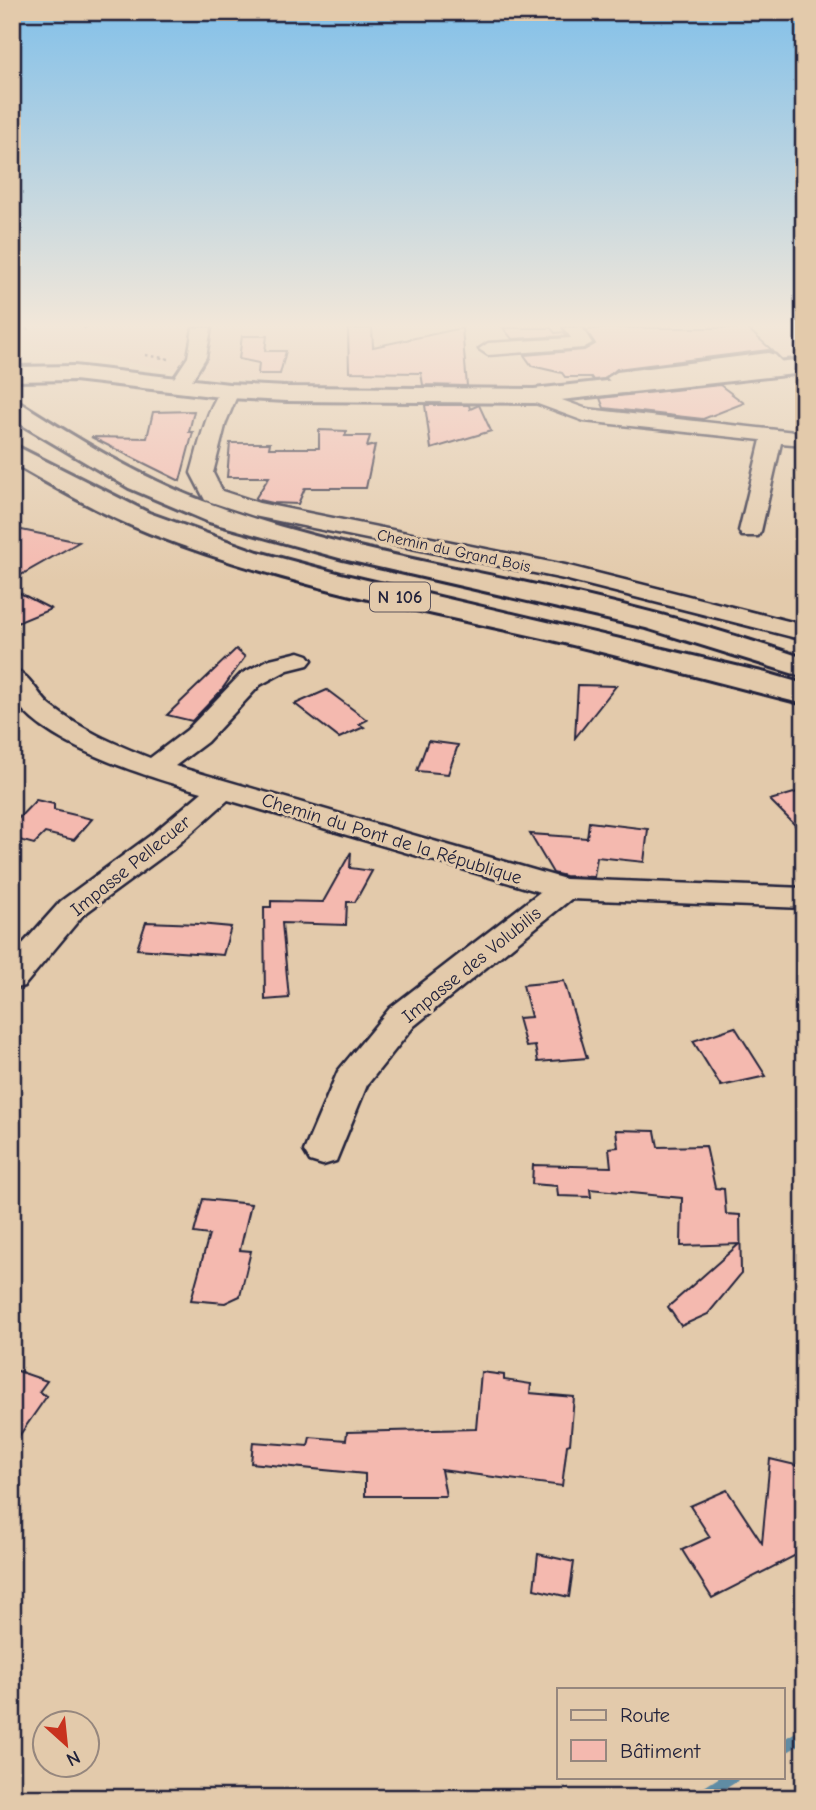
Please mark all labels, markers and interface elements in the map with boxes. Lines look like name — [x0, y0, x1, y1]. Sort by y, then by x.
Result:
street label: Chemin du Grand Bois — [375, 526, 533, 576]
road number: N 106 — [370, 582, 430, 612]
street label: Chemin du Pont de la République — [259, 789, 524, 889]
street label: Impasse Pellecuer — [66, 810, 195, 921]
street label: Impasse des Volubilis — [398, 902, 546, 1028]
legend — [557, 1688, 784, 1778]
text: Route — [620, 1703, 670, 1727]
north arrow — [32, 1708, 102, 1778]
text: Bâtiment — [620, 1739, 701, 1763]
text: N — [63, 1746, 84, 1771]

